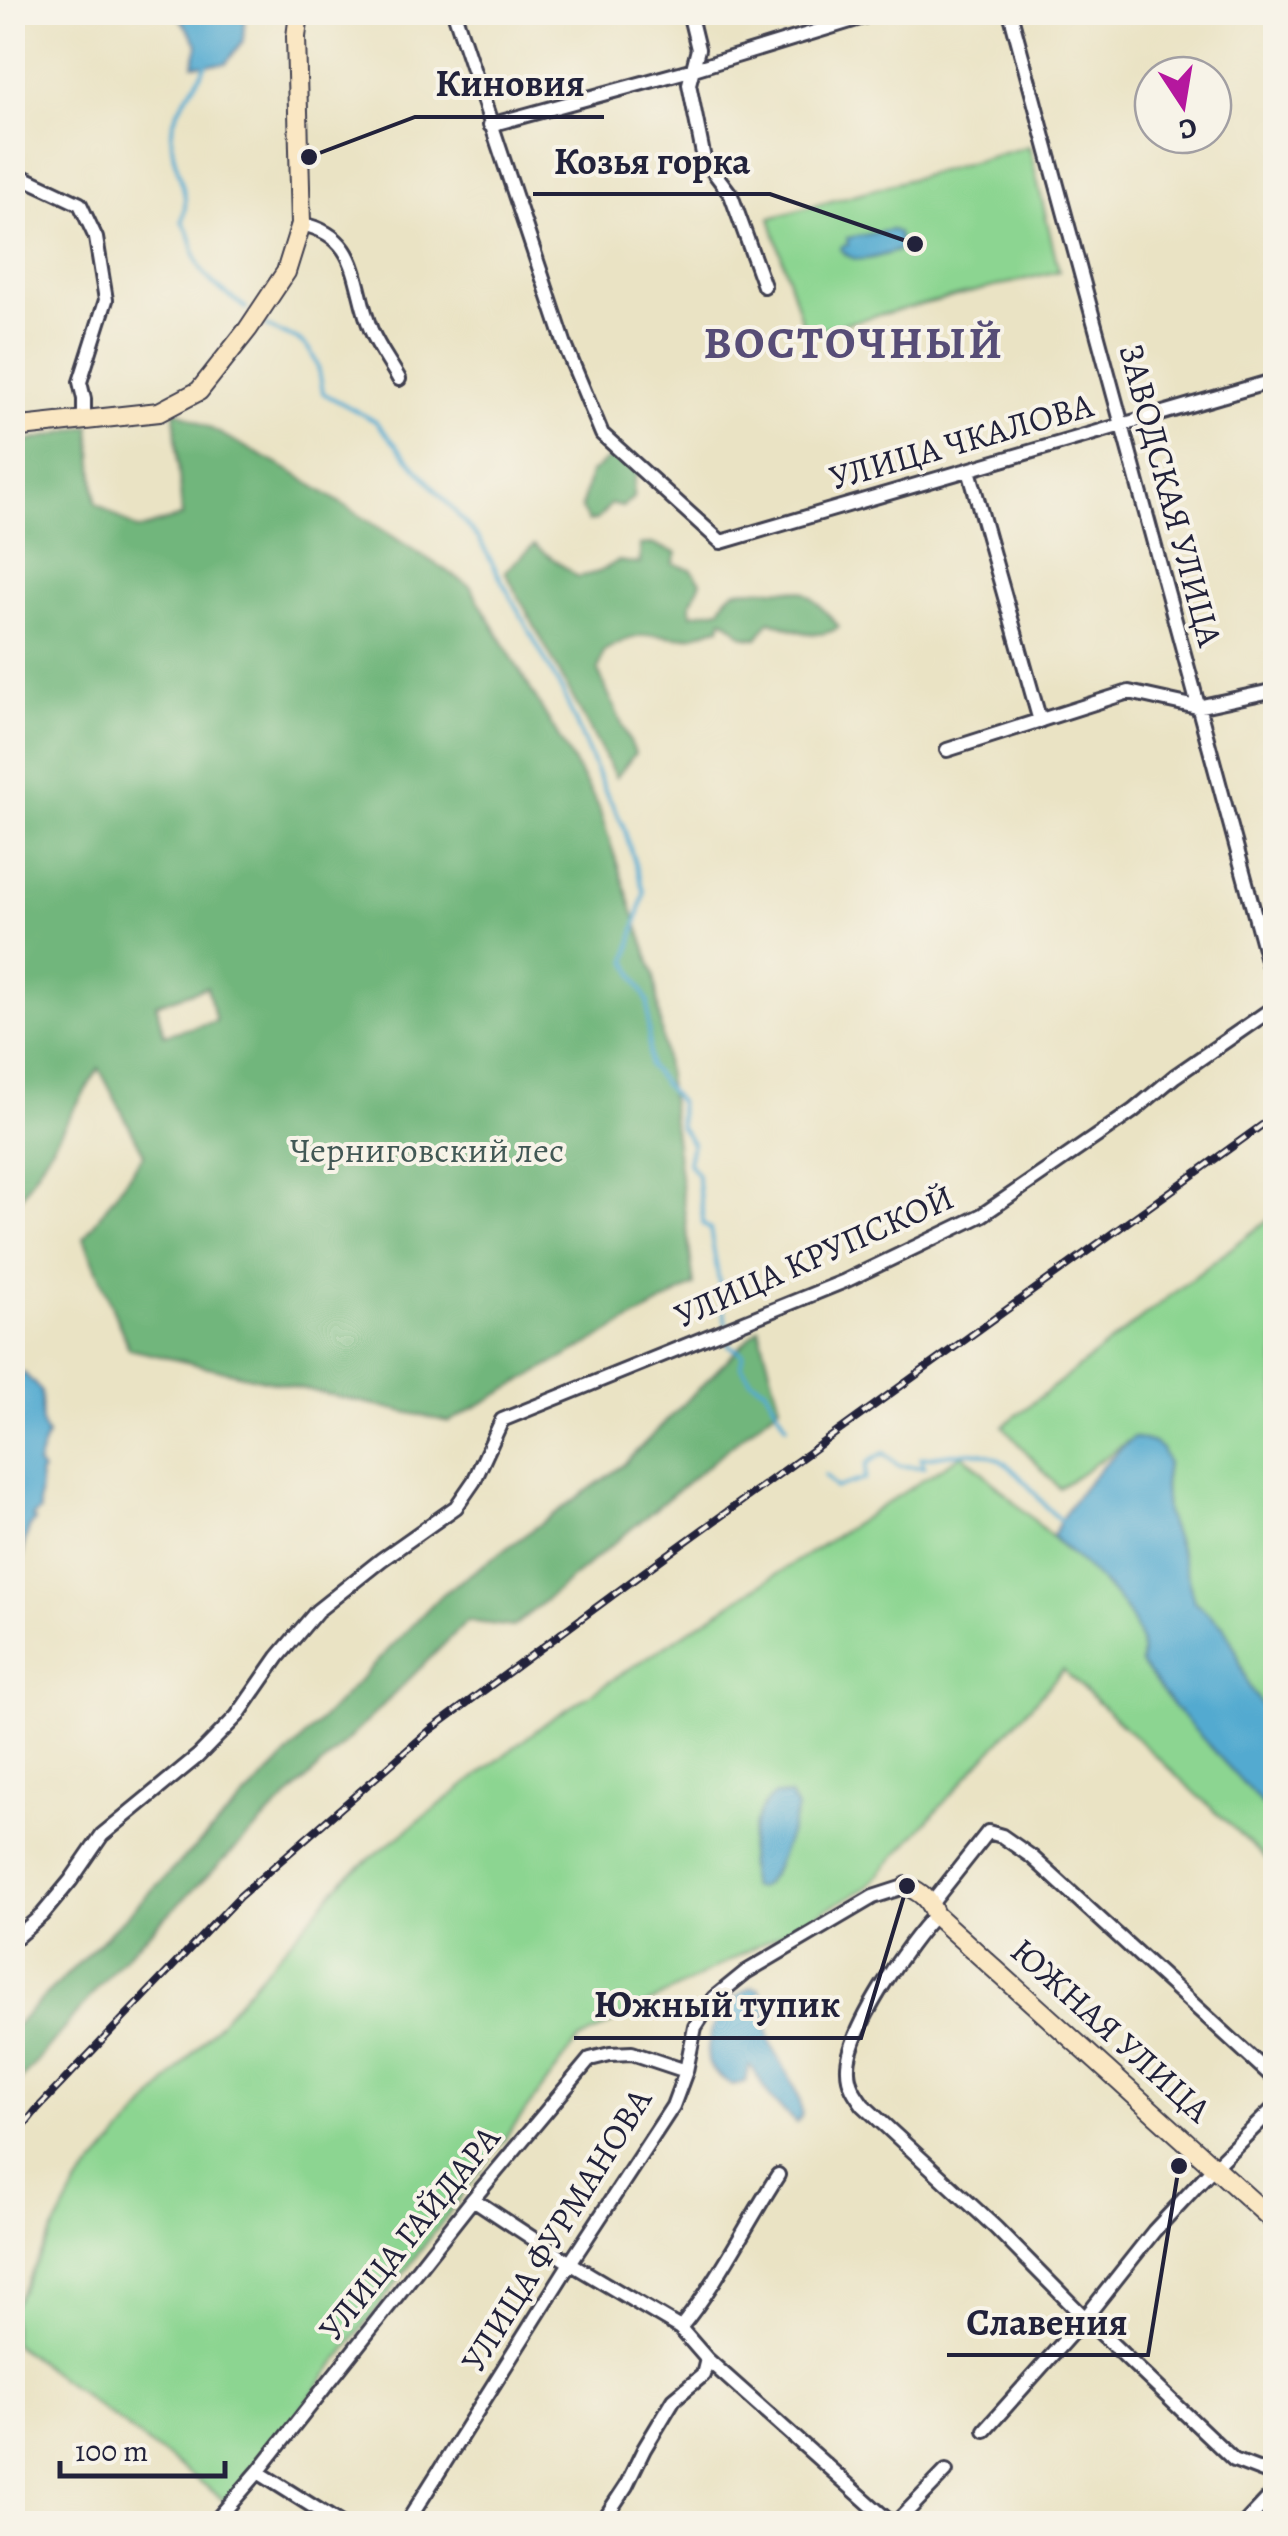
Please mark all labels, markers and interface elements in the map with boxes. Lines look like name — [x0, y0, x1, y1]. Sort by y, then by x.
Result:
callout: Киновия — [415, 49, 604, 117]
north arrow — [1133, 55, 1233, 155]
text: Киновия — [435, 57, 585, 109]
text: С — [1176, 108, 1200, 149]
callout: Козья горка — [533, 126, 770, 194]
text: Козья горка — [554, 135, 751, 187]
district label: ВОСТОЧНЫЙ — [703, 312, 1005, 374]
street label: ЗАВОДСКАЯ УЛИЦА — [1108, 339, 1235, 652]
street label: УЛИЦА ЧКАЛОВА — [823, 380, 1099, 502]
park label: Черниговский лес — [290, 1126, 564, 1174]
street label: УЛИЦА КРУПСКОЙ — [667, 1173, 961, 1339]
street label: ЮЖНАЯ УЛИЦА — [1000, 1927, 1222, 2133]
callout: Южный тупик — [574, 1970, 861, 2038]
text: Южный тупик — [594, 1978, 840, 2030]
street label: УЛИЦА ФУРМАНОВА — [449, 2078, 663, 2381]
street label: УЛИЦА ГАЙДАРА — [307, 2115, 511, 2351]
callout: Славения — [947, 2287, 1148, 2355]
text: Славения — [966, 2296, 1128, 2348]
scale bar — [60, 2416, 225, 2478]
text: 100 m — [75, 2431, 148, 2471]

